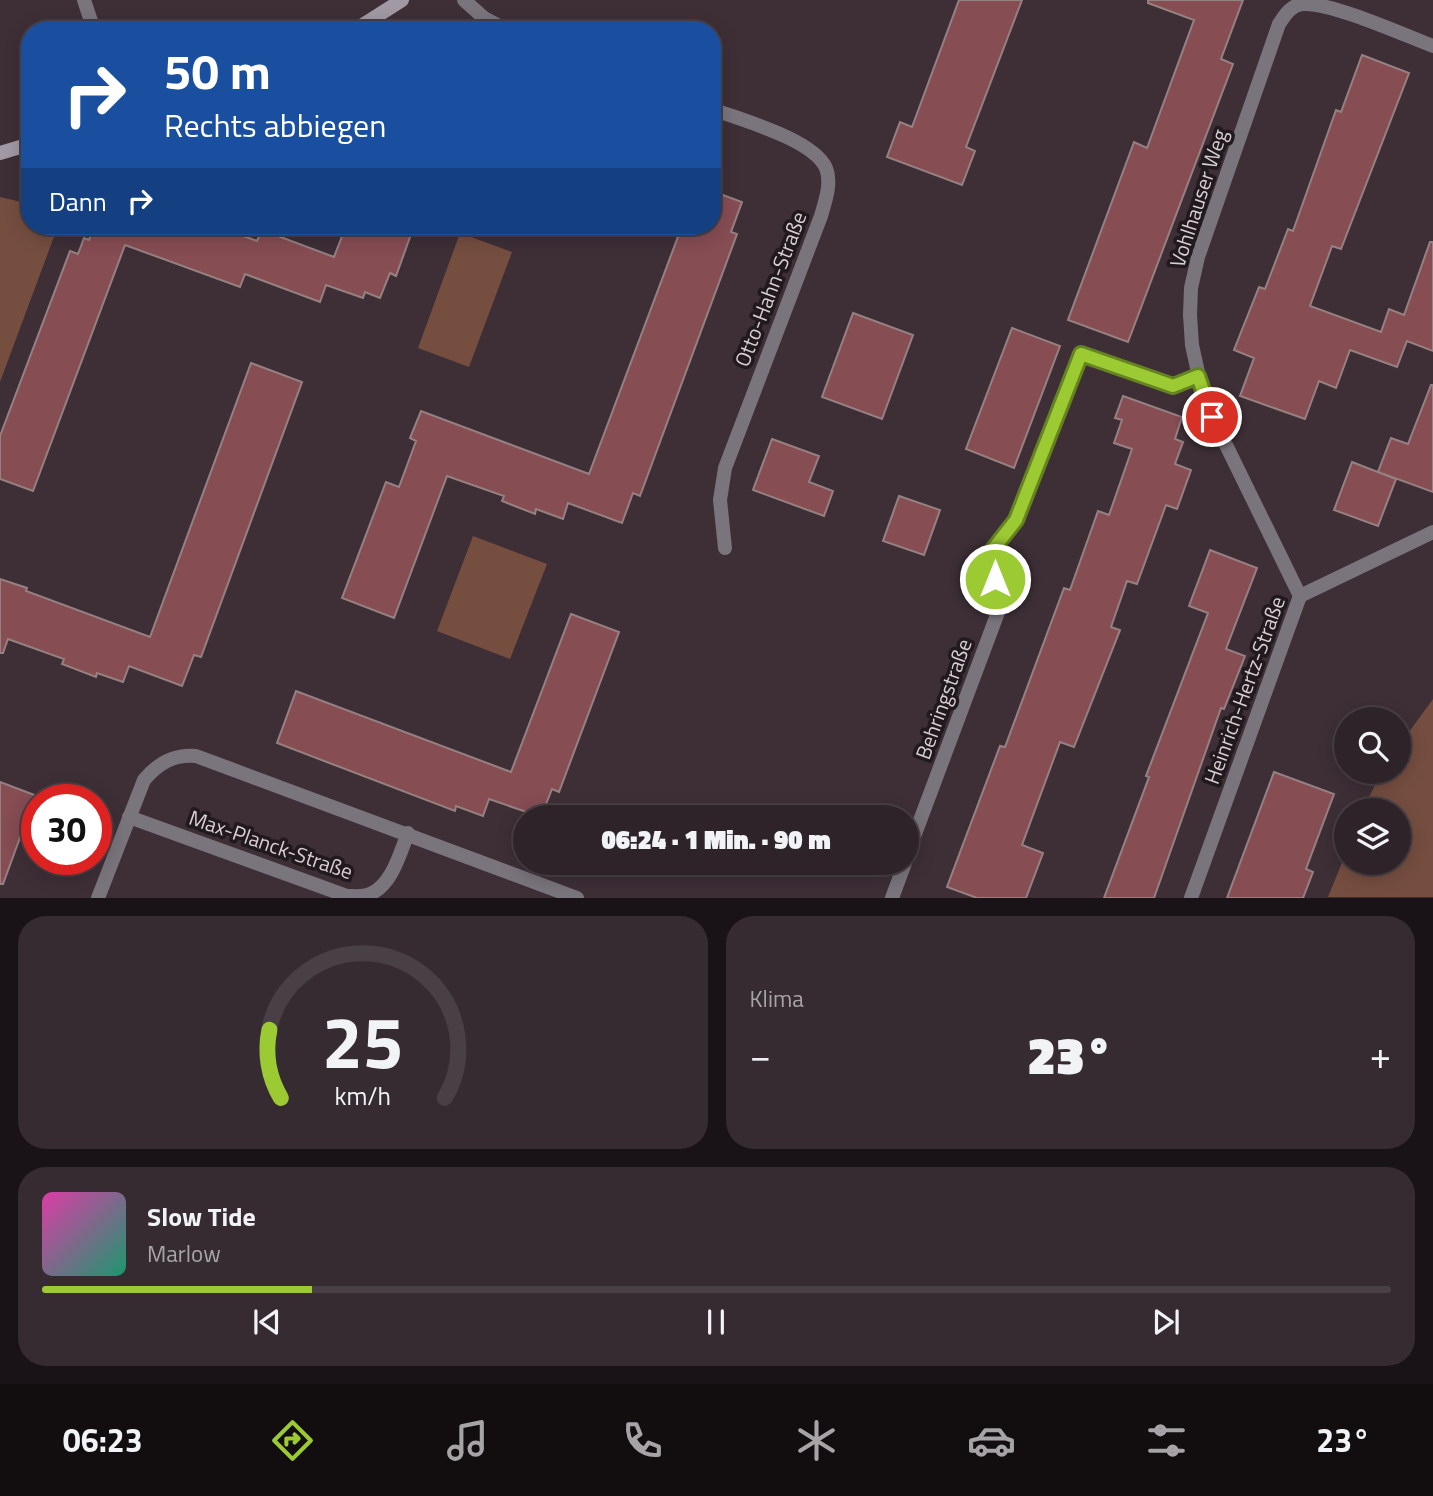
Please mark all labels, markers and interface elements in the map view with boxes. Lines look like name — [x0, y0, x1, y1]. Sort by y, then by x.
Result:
text: 50 m — [164, 33, 271, 108]
icon: right — [49, 49, 140, 140]
text: Rechts abbiegen — [164, 101, 386, 149]
street label: Vohlhauser Weg — [1161, 125, 1235, 271]
text: Dann — [49, 182, 107, 221]
icon: right — [121, 182, 159, 220]
street label: Otto-Hahn-Straße — [726, 207, 814, 371]
pin — [1182, 387, 1242, 447]
icon: arrive — [1193, 398, 1231, 436]
position arrow — [958, 542, 1032, 616]
street label: Heinrich-Hertz-Straße — [1195, 592, 1293, 788]
street label: Behringstraße — [906, 634, 980, 764]
map controls — [1334, 707, 1411, 875]
button: search — [1334, 707, 1411, 784]
speed limit sign: 30 — [21, 784, 112, 875]
button: layers — [1334, 798, 1411, 875]
street label: Max-Planck-Straße — [185, 801, 357, 887]
text: 06:24 · 1 Min. · 90 m — [601, 820, 831, 859]
text: Klima — [750, 981, 804, 1016]
text: 25 — [322, 987, 404, 1097]
text: 23° — [1027, 1015, 1113, 1094]
text: − — [750, 1026, 771, 1084]
text: + — [1370, 1026, 1391, 1084]
text: km/h — [334, 1077, 391, 1115]
text: Slow Tide — [147, 1197, 256, 1236]
text: Marlow — [147, 1236, 221, 1271]
icon: previous — [248, 1303, 286, 1341]
icon: pause — [697, 1303, 735, 1341]
icon: next — [1147, 1303, 1185, 1341]
text: 06:23 — [63, 1416, 143, 1464]
icon: directions — [268, 1416, 317, 1465]
icon: music — [443, 1416, 492, 1465]
icon: phone — [618, 1416, 667, 1465]
icon: climate — [792, 1416, 841, 1465]
icon: car — [967, 1416, 1016, 1465]
icon: filters — [1142, 1416, 1191, 1465]
text: 23° — [1316, 1416, 1370, 1464]

